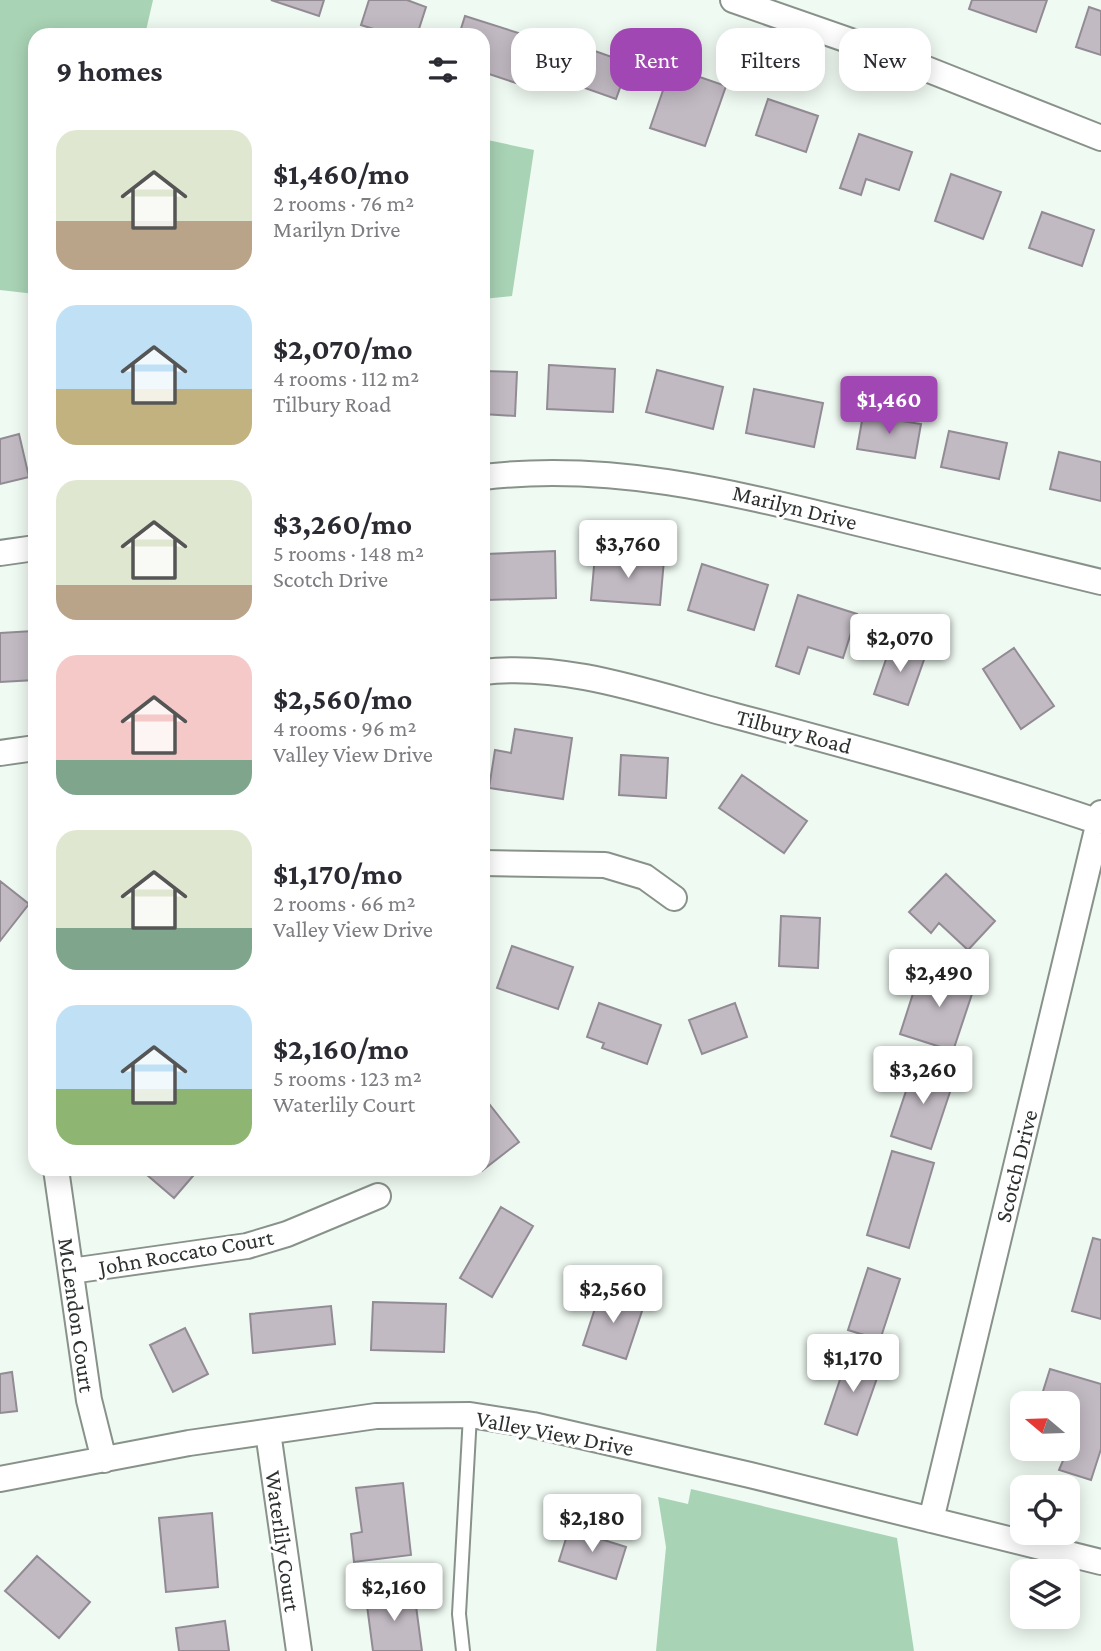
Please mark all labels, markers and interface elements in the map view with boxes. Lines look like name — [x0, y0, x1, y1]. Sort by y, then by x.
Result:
chip: Buy — [511, 28, 596, 91]
chip: Rent — [610, 28, 702, 91]
chip: Filters — [716, 28, 825, 91]
chip: New — [839, 28, 931, 91]
icon: filters — [424, 51, 462, 89]
text: 9 homes — [56, 54, 163, 87]
text: $1,460/mo — [273, 157, 409, 190]
icon: home — [112, 158, 196, 242]
text: 2 rooms · 76 m² — [273, 190, 414, 216]
text: Marilyn Drive — [273, 216, 400, 242]
text: $2,070/mo — [273, 332, 413, 365]
icon: home — [112, 333, 196, 417]
text: 4 rooms · 112 m² — [273, 365, 419, 391]
pin: $1,460 — [832, 376, 946, 436]
text: $1,460 — [856, 386, 922, 412]
text: Tilbury Road — [273, 391, 391, 417]
street label: Marilyn Drive — [730, 479, 860, 535]
text: $3,260/mo — [273, 507, 412, 540]
icon: home — [112, 508, 196, 592]
pin: $3,760 — [571, 520, 685, 580]
text: $3,760 — [595, 530, 661, 556]
text: 5 rooms · 148 m² — [273, 540, 424, 566]
text: Scotch Drive — [273, 566, 388, 592]
pin: $2,070 — [843, 614, 957, 674]
text: $2,070 — [866, 624, 934, 650]
text: $2,560/mo — [273, 682, 412, 715]
icon: home — [112, 683, 196, 767]
street label: Tilbury Road — [733, 703, 855, 759]
text: 4 rooms · 96 m² — [273, 715, 416, 741]
text: Valley View Drive — [273, 741, 433, 767]
text: $1,170/mo — [273, 857, 403, 890]
icon: home — [112, 858, 196, 942]
text: 2 rooms · 66 m² — [273, 890, 416, 916]
text: Valley View Drive — [273, 916, 433, 942]
pin: $2,490 — [882, 950, 996, 1009]
text: $2,490 — [905, 959, 973, 985]
text: $2,160/mo — [273, 1032, 409, 1065]
icon: home — [112, 1033, 196, 1117]
pin: $3,260 — [866, 1046, 980, 1106]
text: $3,260 — [889, 1056, 957, 1082]
text: 5 rooms · 123 m² — [273, 1065, 422, 1091]
text: Waterlily Court — [273, 1091, 415, 1117]
street label: Scotch Drive — [989, 1107, 1043, 1225]
street label: John Roccato Court — [95, 1224, 276, 1280]
street label: McLendon Court — [53, 1236, 101, 1394]
pin: $2,560 — [556, 1266, 670, 1325]
text: $2,560 — [579, 1275, 647, 1301]
pin: $1,170 — [796, 1334, 910, 1394]
text: $1,170 — [823, 1344, 883, 1370]
north arrow — [1010, 1391, 1080, 1461]
map controls — [1010, 1391, 1080, 1629]
street label: Valley View Drive — [474, 1405, 636, 1461]
street label: Waterlily Court — [260, 1469, 306, 1614]
button: locate — [1010, 1475, 1080, 1545]
pin: $2,180 — [535, 1494, 649, 1554]
text: $2,180 — [559, 1504, 625, 1530]
button: layers — [1010, 1559, 1080, 1629]
pin: $2,160 — [337, 1564, 451, 1623]
text: $2,160 — [362, 1573, 426, 1599]

